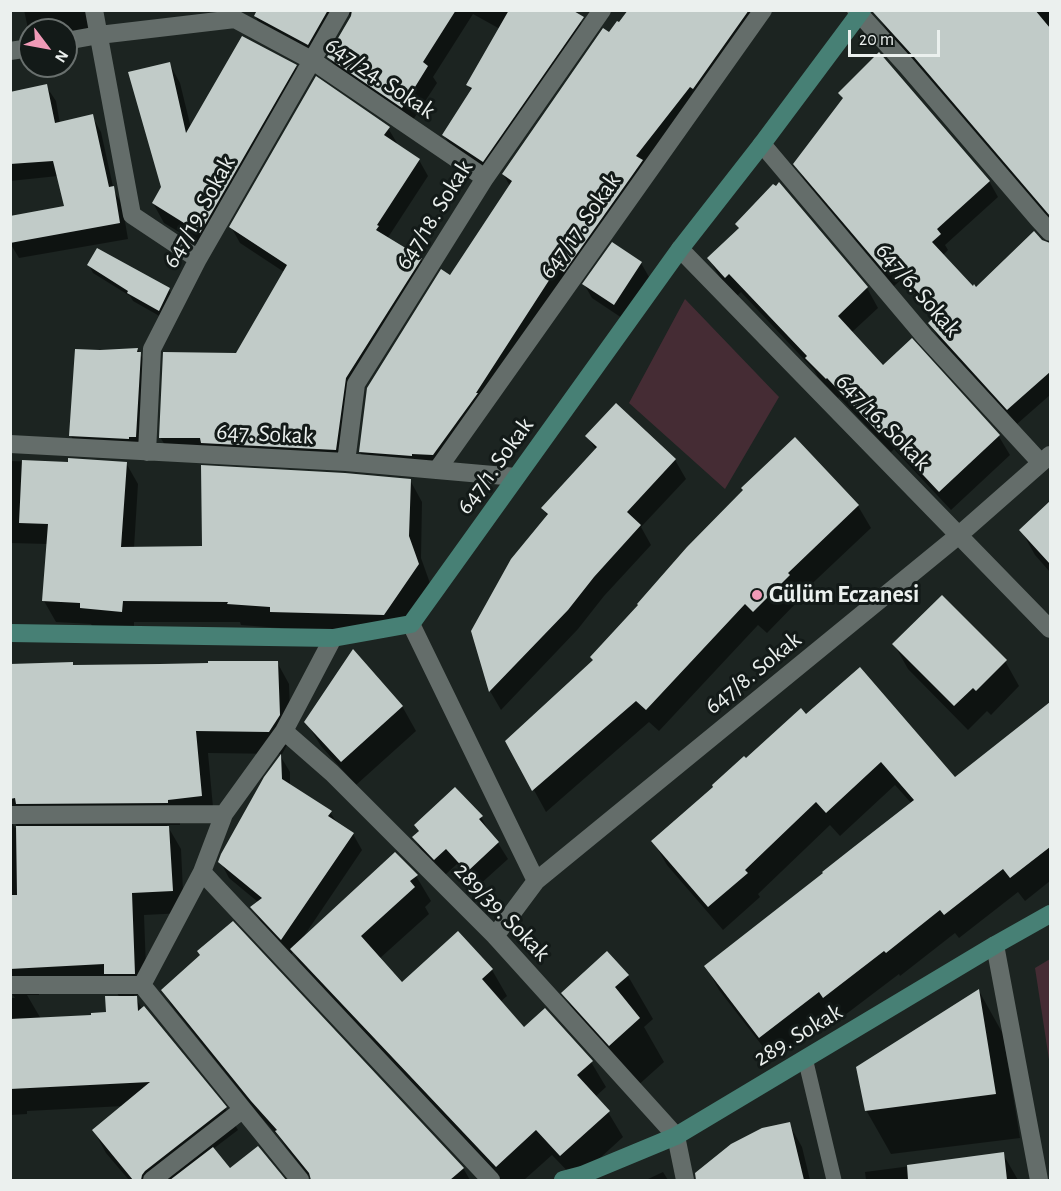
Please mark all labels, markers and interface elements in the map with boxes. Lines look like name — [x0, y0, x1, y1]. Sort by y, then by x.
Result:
north arrow — [18, 18, 78, 78]
scale bar — [851, 18, 942, 56]
street label: 647/24. Sokak — [319, 31, 441, 125]
text: 20 m — [859, 31, 894, 49]
text: N — [52, 48, 71, 65]
street label: 647/19. Sokak — [156, 151, 242, 273]
street label: 647/18. Sokak — [389, 155, 479, 275]
street label: 647/17. Sokak — [533, 168, 627, 284]
street label: 647/6. Sokak — [869, 237, 967, 343]
street label: 647/16. Sokak — [830, 367, 936, 477]
street label: 647/1. Sokak — [450, 412, 540, 520]
street label: 647. Sokak — [216, 417, 314, 451]
place label: Gülüm Eczanesi — [769, 581, 919, 609]
marker: Gülüm Eczanesi — [750, 588, 764, 602]
street label: 647/8. Sokak — [699, 625, 807, 721]
street label: 289/39. Sokak — [448, 857, 556, 967]
street label: 289. Sokak — [749, 997, 847, 1073]

